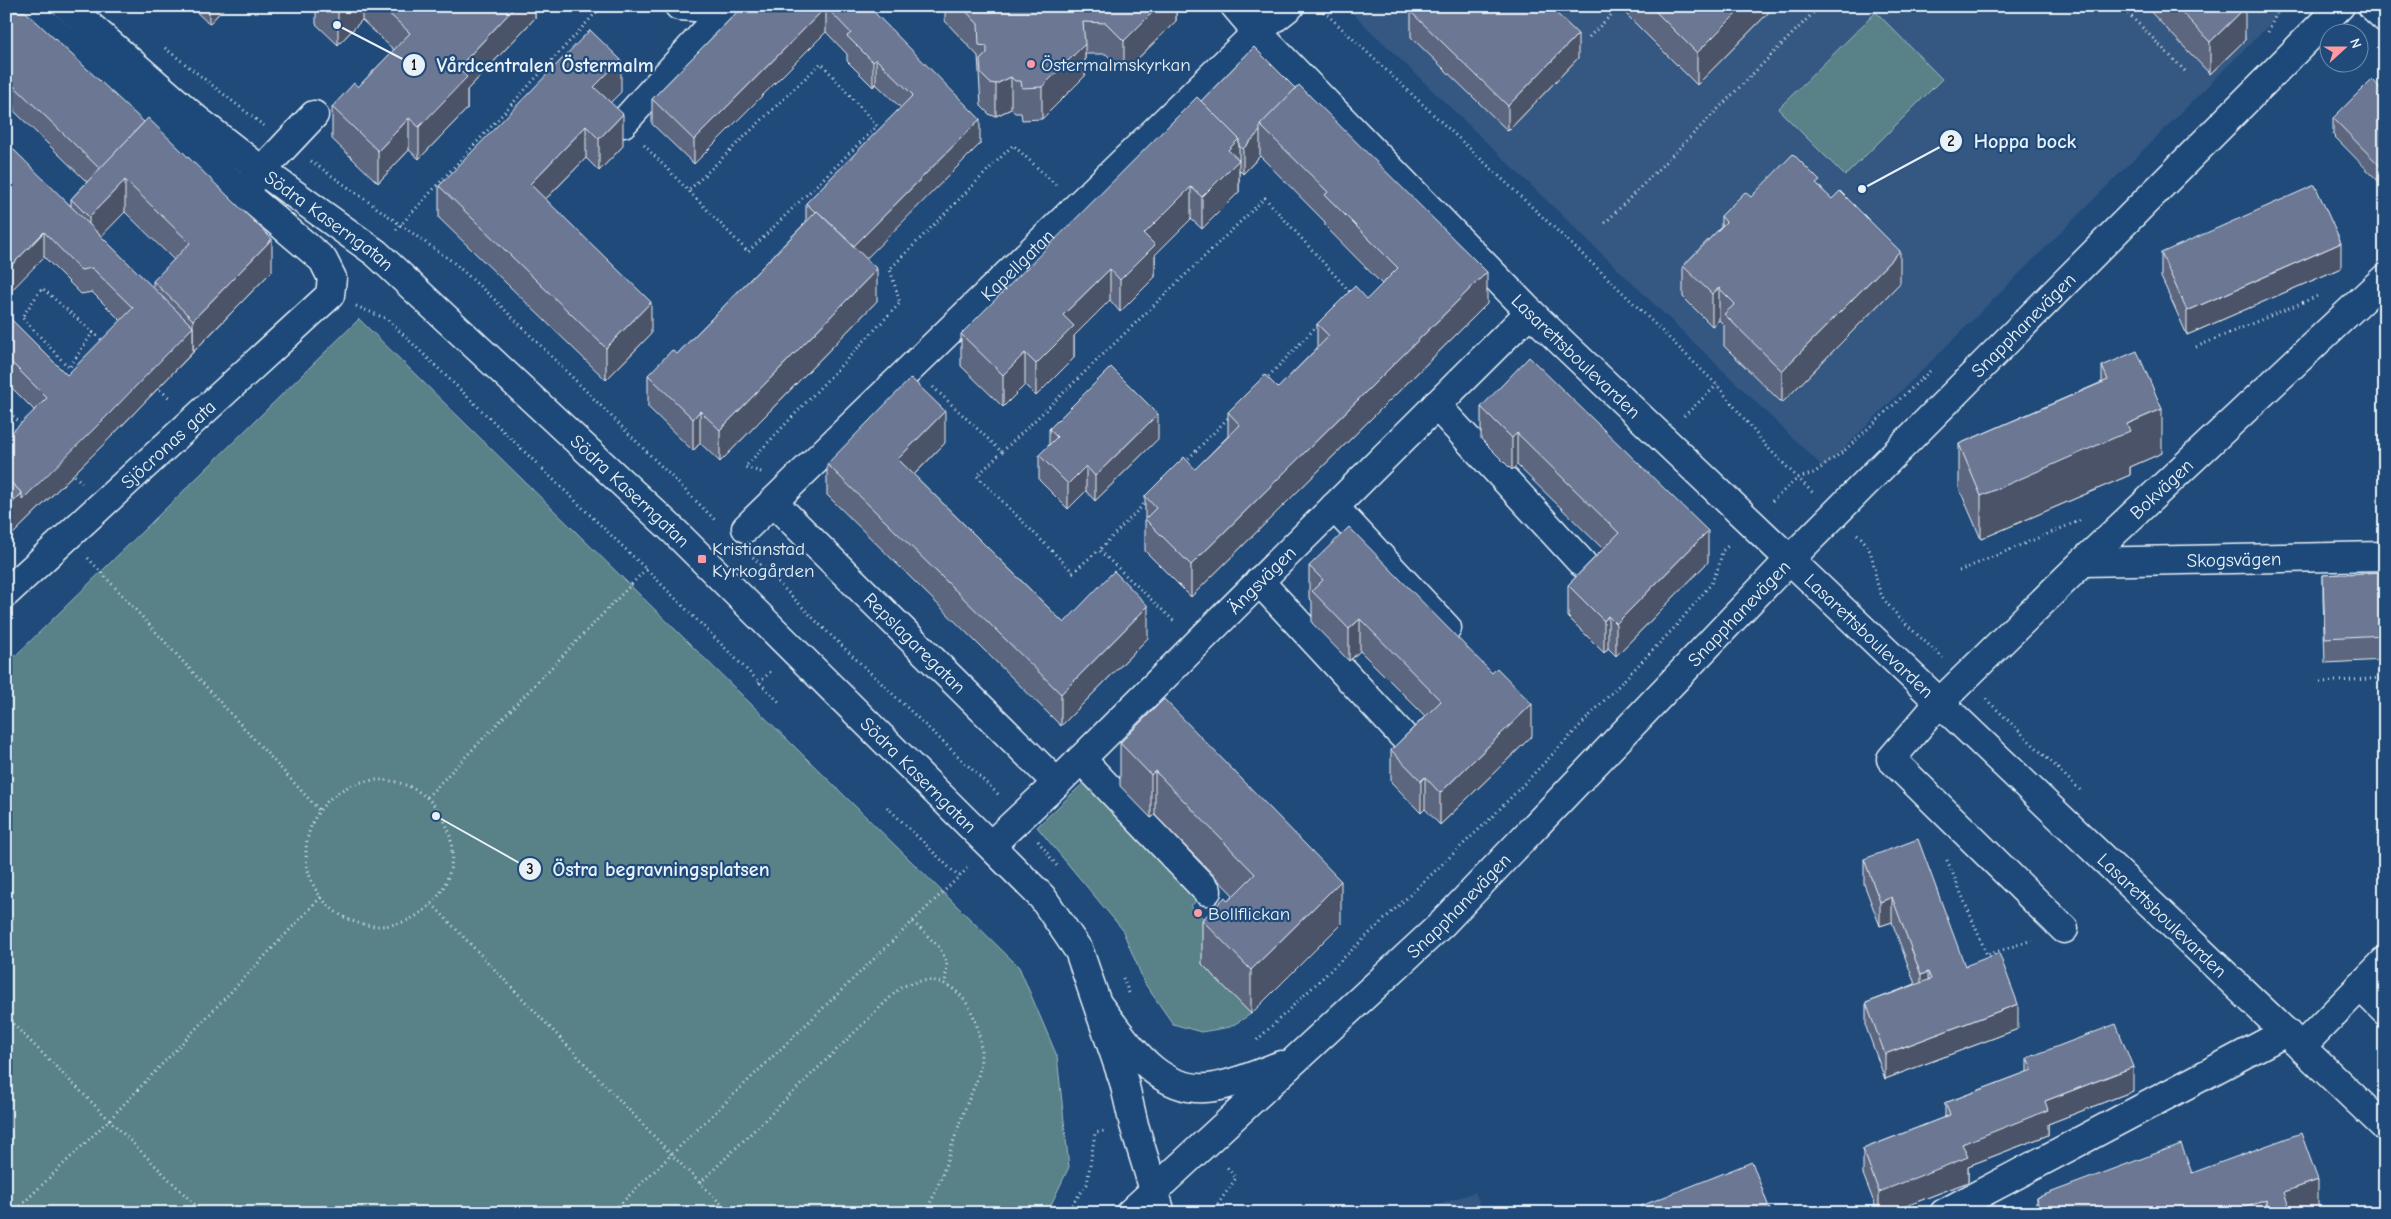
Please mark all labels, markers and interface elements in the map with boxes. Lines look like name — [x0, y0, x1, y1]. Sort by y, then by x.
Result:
north arrow — [2318, 22, 2368, 72]
text: N — [2346, 36, 2365, 51]
callout: Vårdcentralen Östermalm — [401, 48, 664, 83]
text: Vårdcentralen Östermalm — [436, 54, 654, 77]
place label: Östermalmskyrkan — [1041, 54, 1191, 76]
text: 1 — [411, 56, 417, 74]
marker: Östermalmskyrkan — [1025, 58, 1037, 70]
callout: Hoppa bock — [1939, 123, 2086, 158]
text: Hoppa bock — [1974, 130, 2077, 153]
text: 2 — [1947, 132, 1955, 150]
street label: Södra Kaserngatan — [260, 166, 398, 276]
street label: Kapellgatan — [977, 225, 1059, 306]
street label: Snapphanevägen — [1967, 269, 2080, 382]
street label: Lasarettsboulevarden — [1507, 290, 1645, 424]
street label: Sjöcronas gata — [117, 396, 220, 494]
street label: Södra Kaserngatan — [566, 430, 694, 552]
street label: Bokvägen — [2126, 454, 2198, 524]
place label: Kristianstad Kyrkogården — [712, 538, 814, 582]
street label: Ängsvägen — [1223, 542, 1301, 619]
street label: Skogsvägen — [2186, 548, 2282, 572]
marker: Kristianstad Kyrkogården — [696, 553, 708, 565]
street label: Snapphanevägen — [1683, 556, 1795, 671]
street label: Lasarettsboulevarden — [1799, 570, 1938, 703]
street label: Repslagaregatan — [859, 588, 970, 698]
street label: Södra Kaserngatan — [856, 713, 981, 838]
street label: Snapphanevägen — [1403, 849, 1516, 963]
street label: Lasarettsboulevarden — [2093, 849, 2231, 982]
callout: Östra begravningsplatsen — [517, 851, 779, 886]
text: Östra begravningsplatsen — [552, 858, 770, 881]
text: 3 — [526, 860, 534, 878]
place label: Bollflickan — [1208, 903, 1290, 925]
marker: Bollflickan — [1192, 907, 1204, 919]

